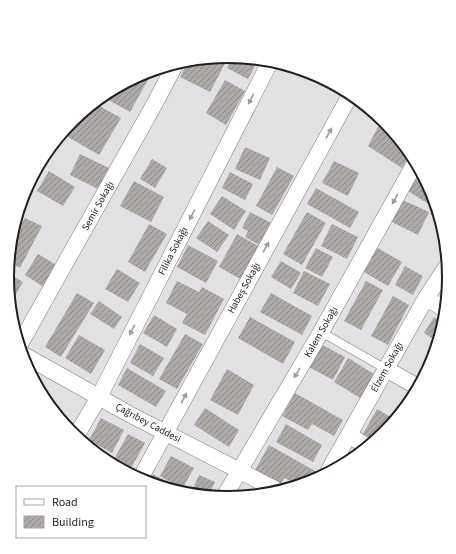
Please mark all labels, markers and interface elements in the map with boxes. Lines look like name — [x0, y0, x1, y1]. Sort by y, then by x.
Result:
one-way arrow — [248, 93, 254, 105]
one-way arrow — [325, 127, 332, 139]
street label: Semir Sokağı — [79, 179, 117, 233]
one-way arrow — [392, 193, 398, 205]
one-way arrow — [188, 209, 195, 220]
street label: Filika Sokağı — [155, 224, 191, 278]
one-way arrow — [263, 241, 269, 253]
street label: Habeş Sokağı — [224, 260, 264, 316]
street label: Kalem Sokağı — [301, 304, 341, 360]
one-way arrow — [129, 325, 136, 336]
street label: Elzem Sokağı — [367, 339, 407, 395]
one-way arrow — [293, 367, 300, 379]
one-way arrow — [181, 392, 187, 404]
street label: Çağrıbey Caddesi — [113, 400, 183, 446]
legend — [16, 486, 146, 538]
text: Road — [52, 494, 78, 511]
text: Building — [52, 514, 94, 531]

